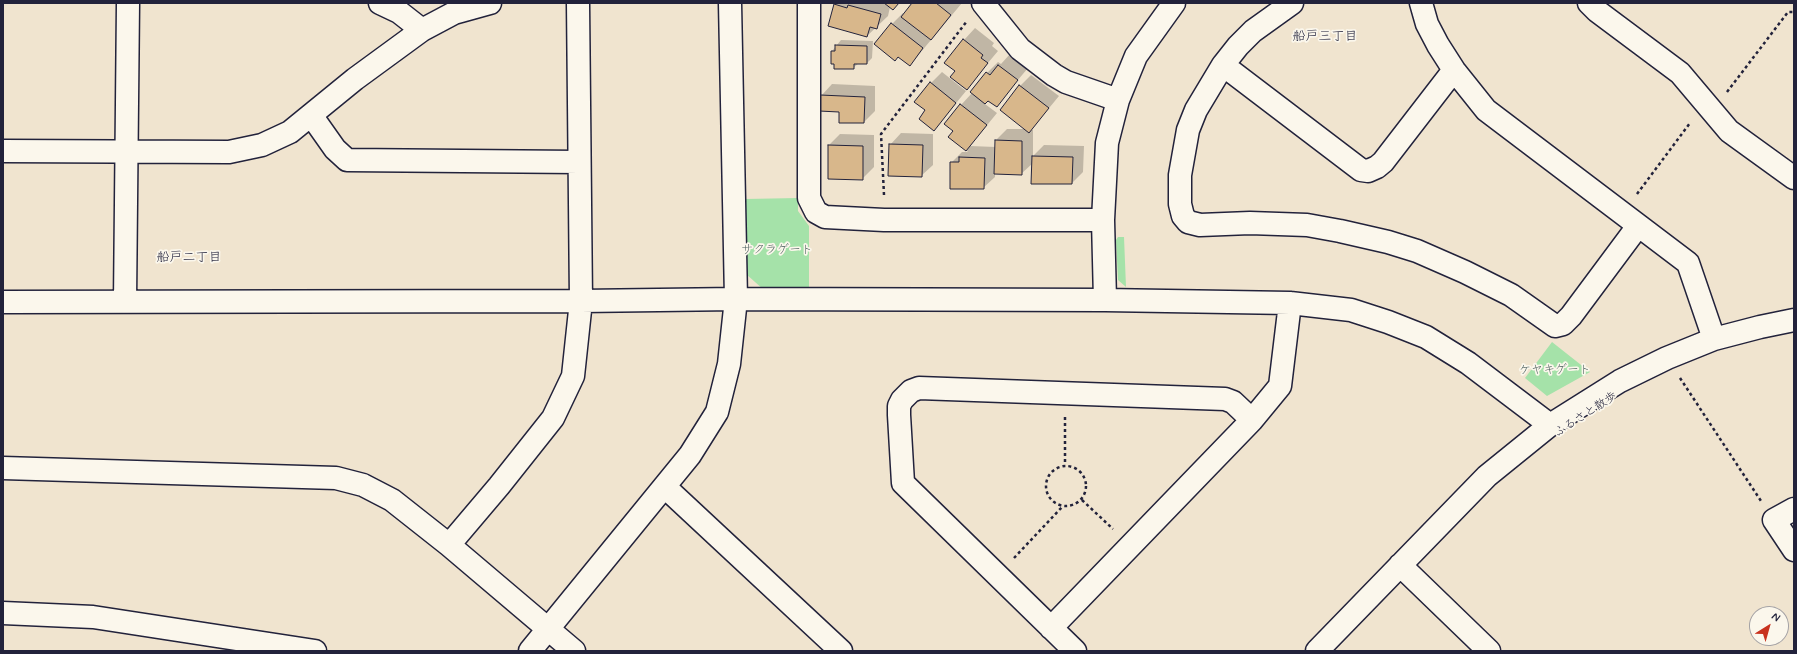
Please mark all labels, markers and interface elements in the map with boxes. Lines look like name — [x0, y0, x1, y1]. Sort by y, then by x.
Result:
district label: 船戸三丁目 — [1293, 29, 1357, 45]
park label: サクラゲート — [741, 243, 813, 257]
district label: 船戸二丁目 — [157, 250, 221, 266]
park label: ケヤキゲート — [1519, 363, 1591, 377]
street label: ふるさと散歩 — [1552, 389, 1620, 441]
north arrow — [1749, 606, 1789, 646]
text: N — [1768, 609, 1783, 625]

